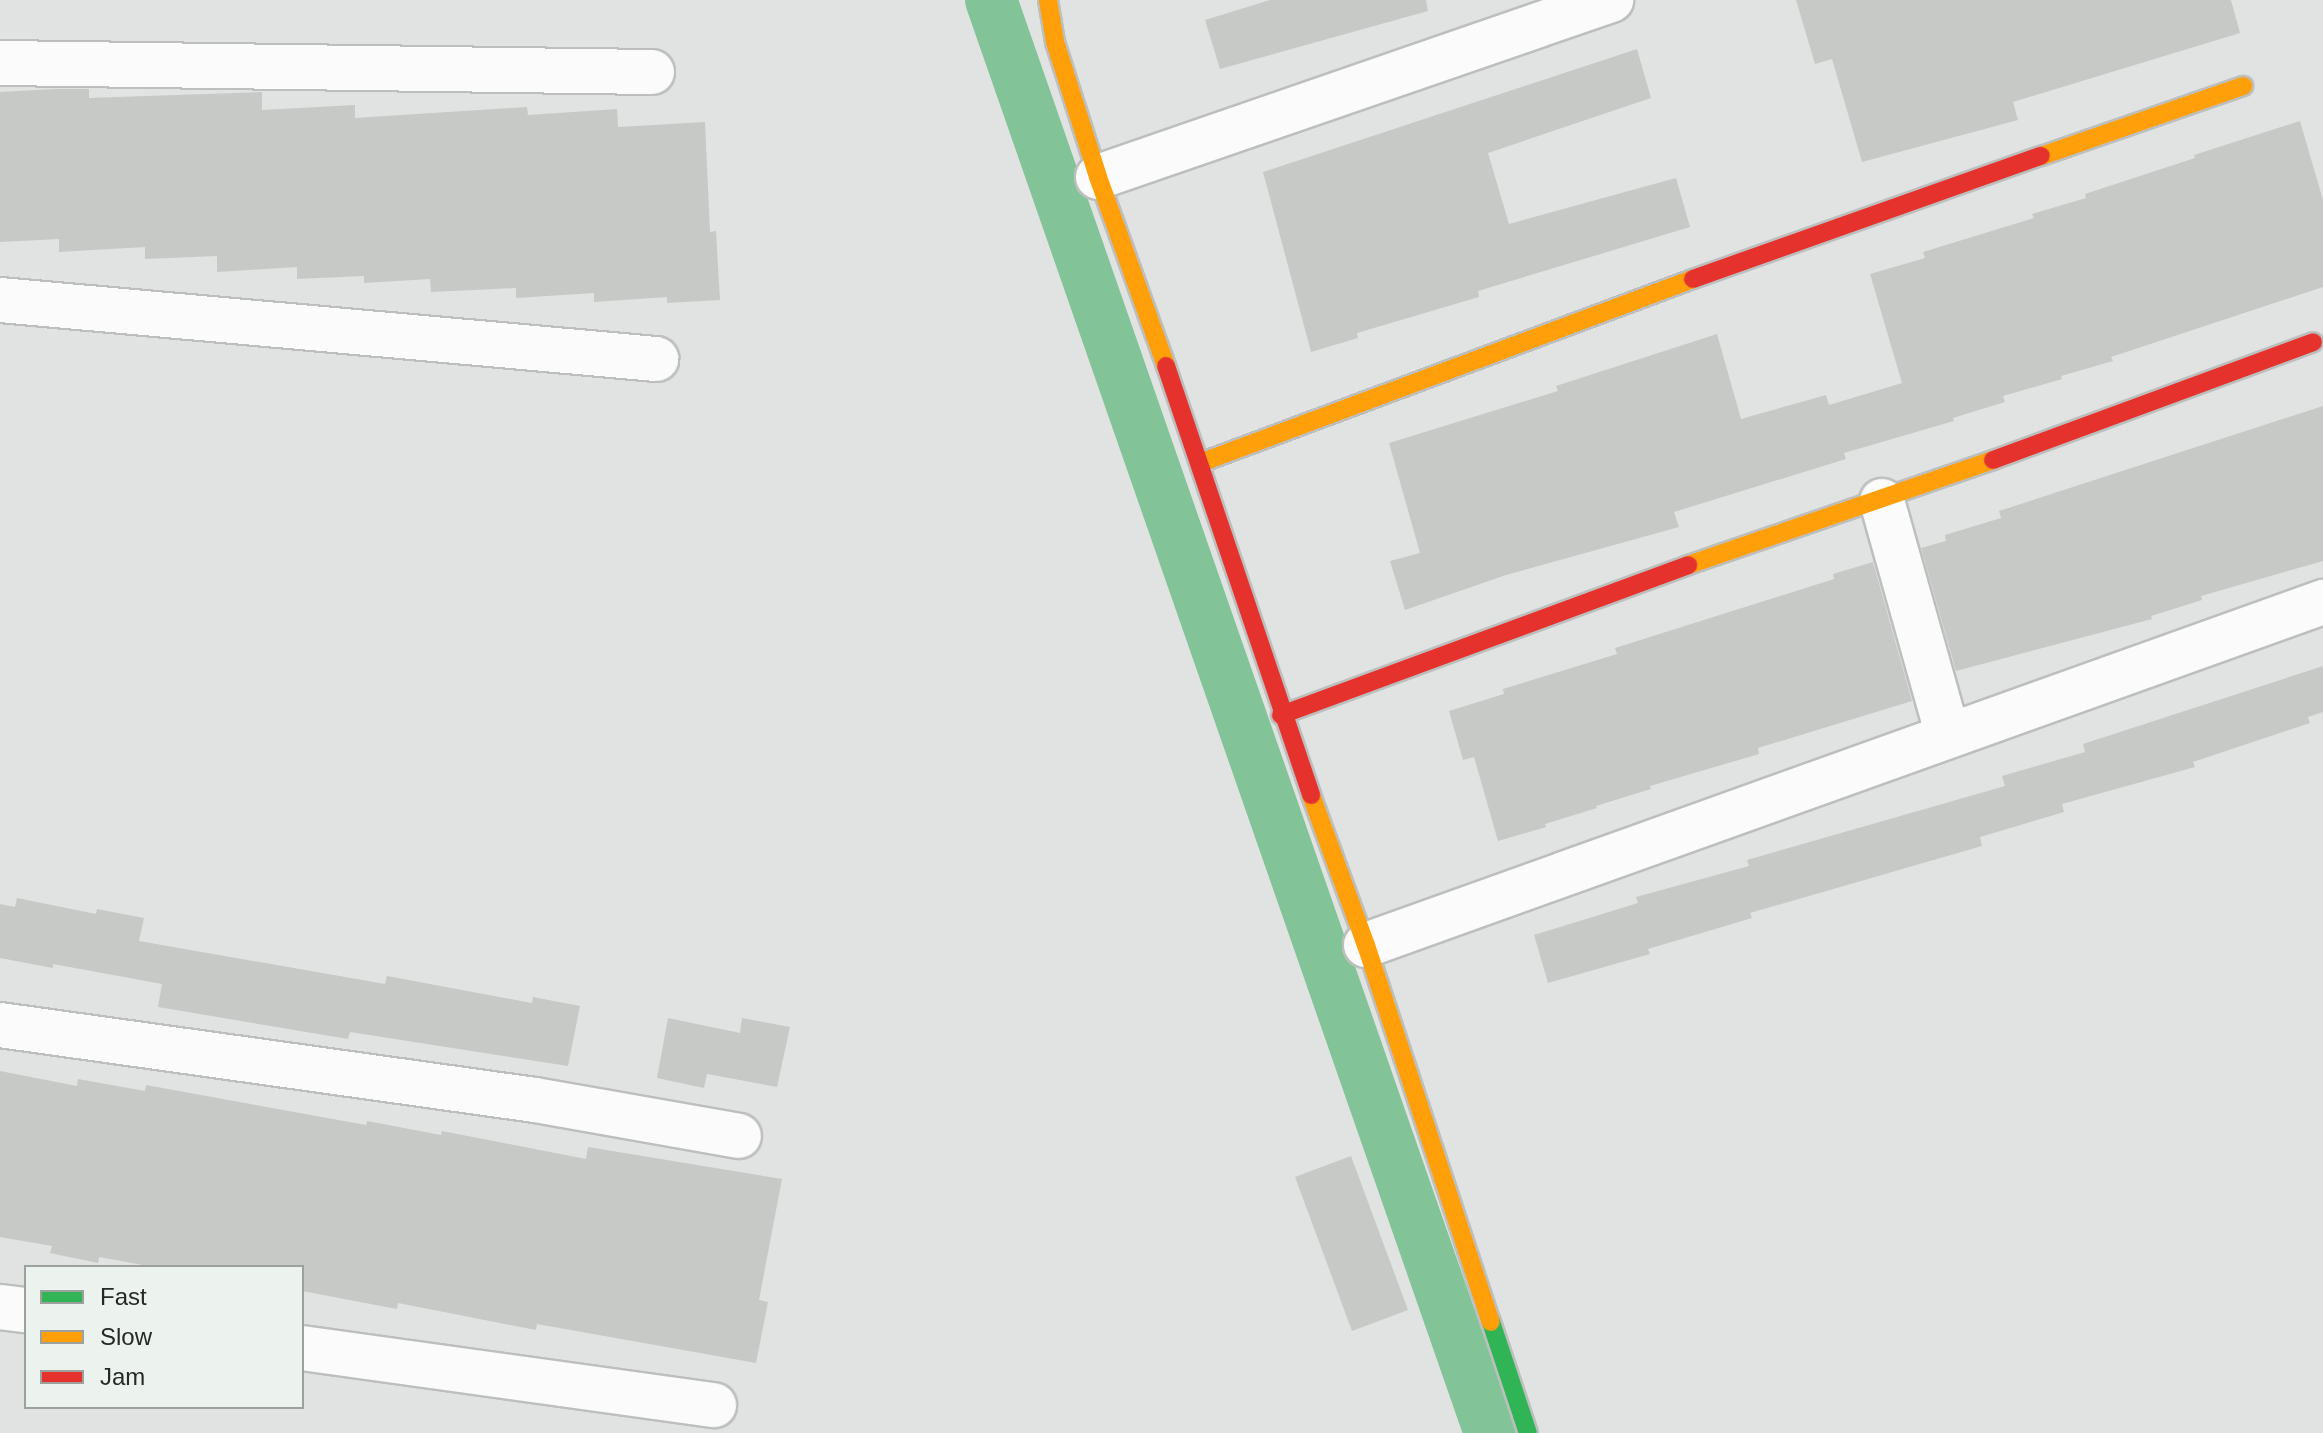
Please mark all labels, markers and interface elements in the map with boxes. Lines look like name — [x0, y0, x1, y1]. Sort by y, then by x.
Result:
legend — [24, 1265, 304, 1409]
text: Fast — [100, 1283, 147, 1310]
text: Slow — [100, 1323, 152, 1350]
text: Jam — [100, 1363, 145, 1390]

